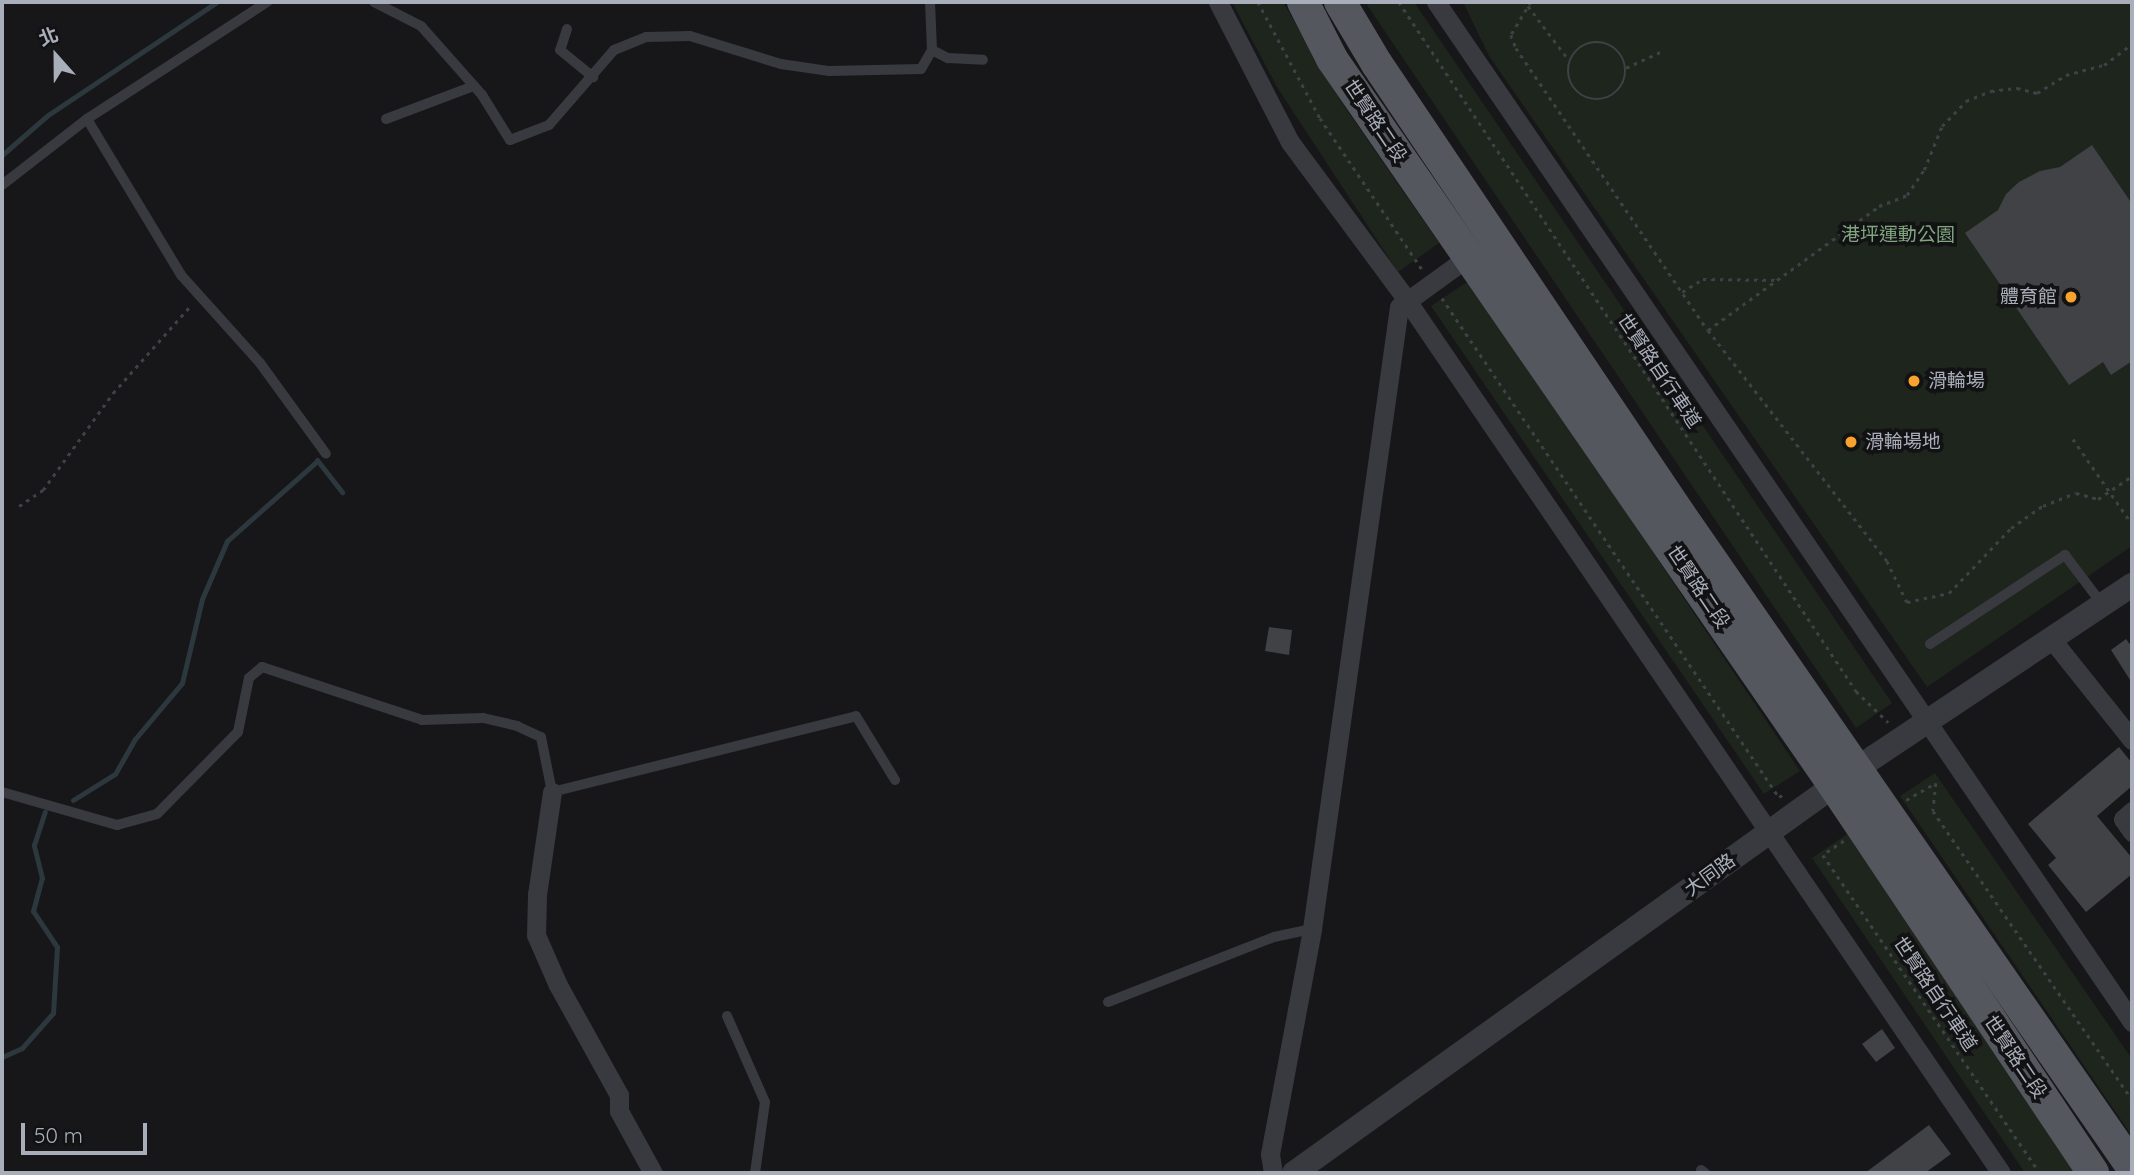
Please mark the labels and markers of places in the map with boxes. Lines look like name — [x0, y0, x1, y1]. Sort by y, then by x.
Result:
place label: 體育館 — [2000, 286, 2057, 308]
marker: 體育館 — [2063, 289, 2079, 305]
place label: 滑輪場 — [1928, 370, 1985, 392]
marker: 滑輪場 — [1906, 373, 1922, 389]
place label: 滑輪場地 — [1865, 431, 1941, 453]
marker: 滑輪場地 — [1843, 434, 1859, 450]

